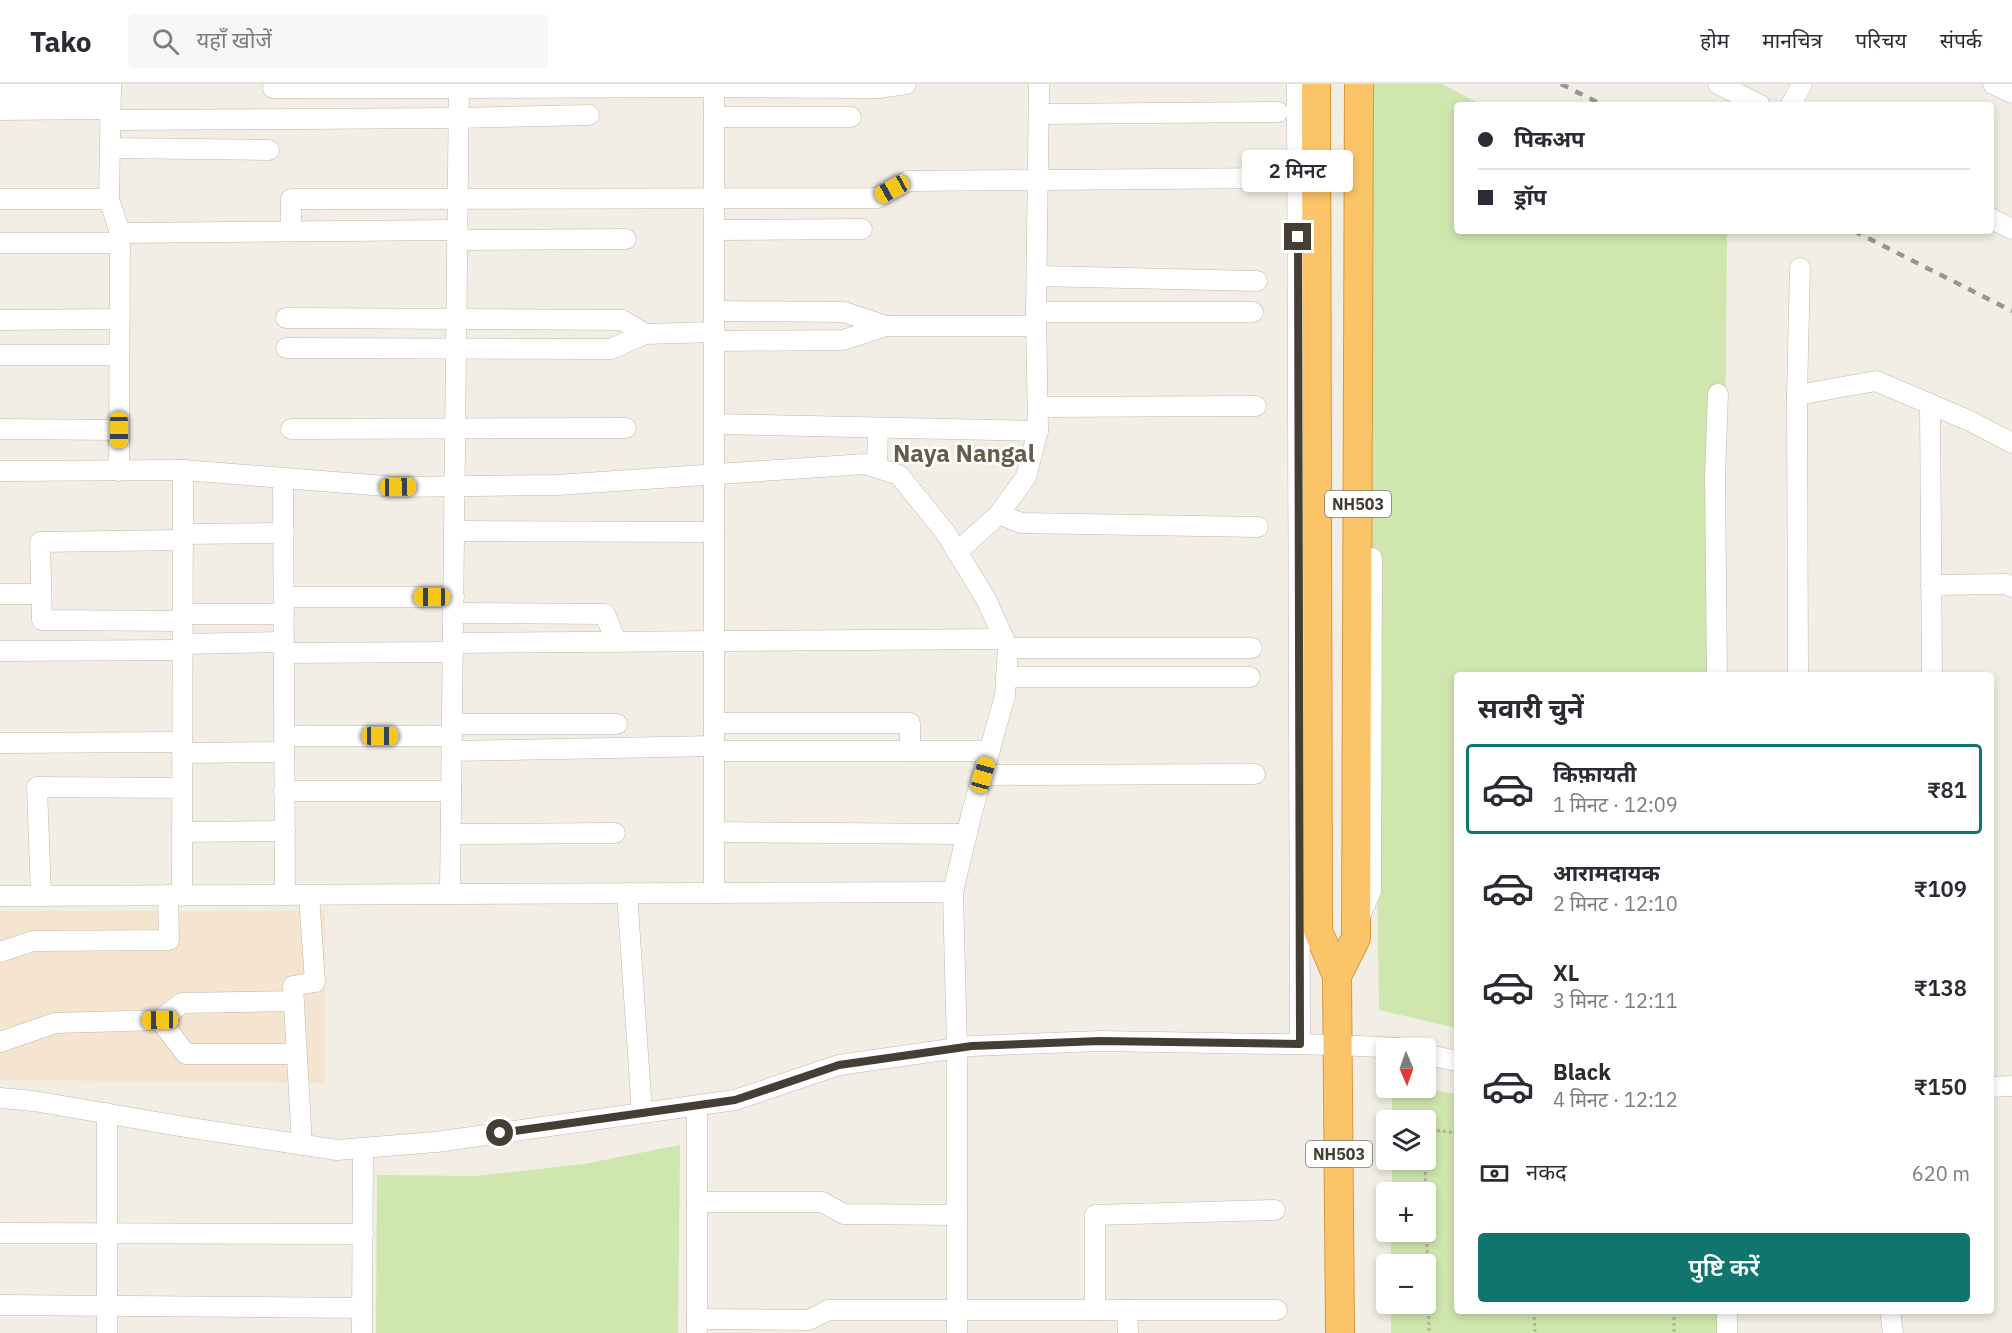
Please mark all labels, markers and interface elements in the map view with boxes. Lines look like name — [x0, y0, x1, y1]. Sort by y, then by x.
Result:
search box — [128, 14, 548, 68]
text: Tako — [30, 23, 92, 60]
icon: search — [149, 25, 182, 58]
text: यहाँ खोजें — [197, 25, 272, 54]
text: होम — [1700, 26, 1729, 54]
text: मानचित्र — [1762, 26, 1822, 54]
text: परिचय — [1855, 26, 1907, 54]
text: संपर्क — [1940, 26, 1982, 54]
text: पिकअप — [1514, 124, 1585, 153]
callout: 2 मिनट — [1242, 150, 1354, 192]
text: 2 मिनट — [1269, 157, 1326, 184]
car — [872, 172, 912, 206]
text: ड्रॉप — [1514, 182, 1547, 211]
route end — [1284, 223, 1311, 250]
car — [110, 412, 128, 448]
district label: Naya Nangal — [893, 437, 1035, 469]
car — [380, 478, 416, 496]
road number: NH503 — [1325, 491, 1391, 517]
car — [414, 588, 450, 606]
text: सवारी चुनें — [1478, 690, 1584, 725]
car — [362, 727, 398, 745]
car — [969, 755, 997, 795]
text: किफ़ायती — [1553, 759, 1637, 788]
icon: car — [1481, 762, 1535, 816]
text: ₹81 — [1927, 775, 1967, 804]
text: 1 मिनट · 12:09 — [1553, 791, 1678, 818]
text: आरामदायक — [1553, 858, 1660, 887]
icon: car — [1481, 861, 1535, 915]
text: ₹109 — [1914, 874, 1967, 903]
text: 2 मिनट · 12:10 — [1553, 890, 1678, 917]
text: XL — [1553, 958, 1579, 987]
icon: car — [1481, 960, 1535, 1014]
text: ₹138 — [1914, 973, 1967, 1002]
text: 3 मिनट · 12:11 — [1553, 987, 1678, 1014]
car — [142, 1011, 178, 1029]
north arrow — [1376, 1038, 1436, 1098]
map controls — [1376, 1038, 1436, 1314]
text: Black — [1553, 1057, 1611, 1086]
icon: car — [1481, 1059, 1535, 1113]
text: ₹150 — [1914, 1072, 1967, 1101]
text: 4 मिनट · 12:12 — [1553, 1086, 1678, 1113]
button: layers — [1376, 1110, 1436, 1170]
route start — [486, 1119, 513, 1146]
road number: NH503 — [1306, 1141, 1372, 1167]
icon: cash — [1478, 1157, 1511, 1190]
text: नकद — [1526, 1157, 1567, 1186]
text: 620 m — [1912, 1160, 1970, 1187]
button: + — [1376, 1182, 1436, 1242]
button: पुष्टि करें — [1478, 1233, 1970, 1302]
button: − — [1376, 1254, 1436, 1314]

